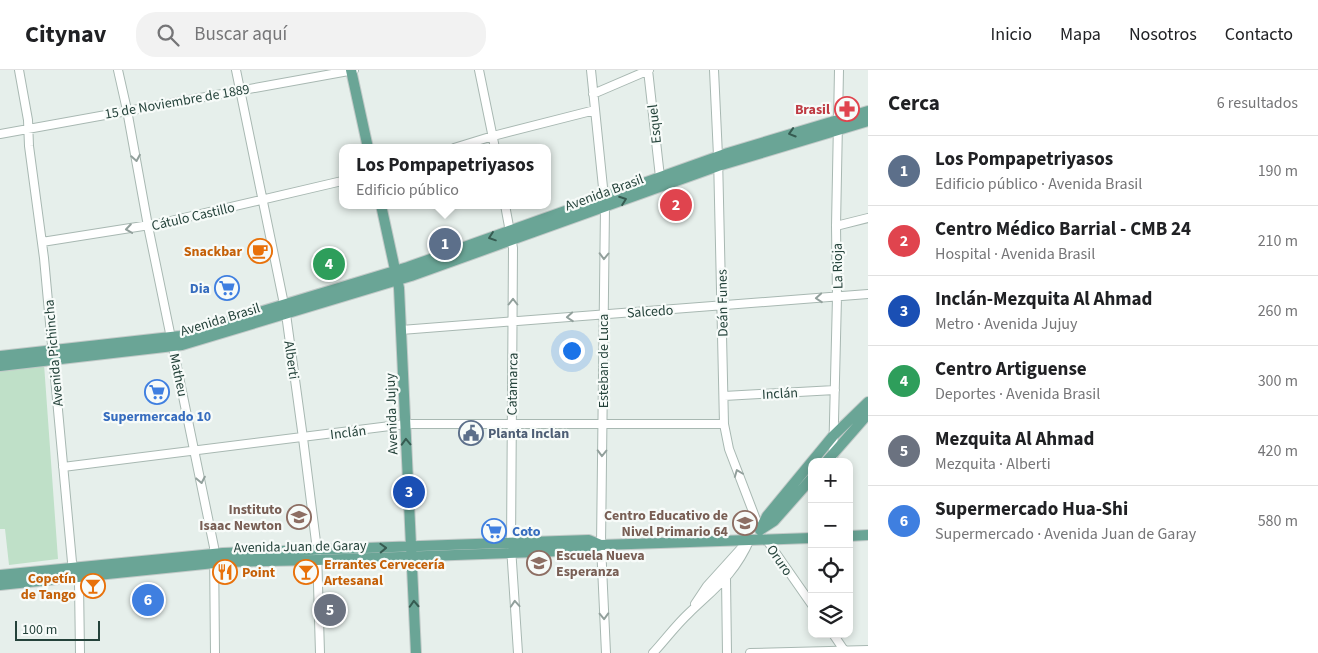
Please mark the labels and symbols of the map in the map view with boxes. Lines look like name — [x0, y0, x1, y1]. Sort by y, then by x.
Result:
street label: 15 de Noviembre de 1889 — [103, 79, 251, 125]
pharmacy icon: Brasil — [834, 96, 860, 122]
place label: Brasil — [795, 100, 830, 120]
street label: Esquel — [643, 103, 667, 144]
one-way arrow — [788, 128, 796, 138]
one-way arrow — [130, 154, 140, 162]
street label: Avenida Brasil — [562, 169, 647, 216]
pin: 2 — [660, 186, 692, 224]
one-way arrow — [619, 196, 627, 206]
street label: Cátulo Castillo — [150, 198, 237, 236]
one-way arrow — [124, 223, 132, 234]
pin: 1 — [429, 225, 461, 263]
one-way arrow — [488, 232, 497, 242]
cafe icon: Snackbar — [247, 238, 273, 264]
place label: Snackbar — [184, 242, 242, 262]
street label: La Rioja — [828, 243, 848, 289]
pin: 4 — [313, 245, 345, 283]
one-way arrow — [599, 252, 610, 260]
street label: Deán Funes — [712, 269, 734, 337]
supermarket icon: Dia — [214, 275, 240, 301]
place label: Dia — [190, 279, 210, 299]
one-way arrow — [815, 293, 823, 304]
street label: Avenida Brasil — [178, 298, 263, 342]
one-way arrow — [508, 298, 518, 306]
street label: Avenida Pichincha — [39, 299, 69, 407]
street label: Salcedo — [626, 300, 674, 324]
one-way arrow — [566, 311, 574, 322]
street label: Esteban de Luca — [594, 314, 614, 408]
your location — [559, 338, 585, 364]
street label: Alberti — [278, 339, 304, 381]
street label: Matheu — [164, 352, 192, 399]
street label: Catamarca — [502, 352, 524, 416]
street label: Avenida Jujuy — [381, 372, 403, 455]
supermarket icon: Supermercado 10 — [144, 379, 170, 405]
street label: Inclán — [762, 383, 799, 405]
place label: Supermercado 10 — [103, 407, 211, 427]
public building icon: Planta Inclan — [458, 420, 484, 446]
street label: Inclán — [329, 421, 367, 445]
place label: Planta Inclan — [488, 424, 569, 444]
one-way arrow — [401, 438, 412, 446]
one-way arrow — [597, 450, 608, 458]
one-way arrow — [734, 469, 744, 478]
pin: 3 — [393, 473, 425, 511]
one-way arrow — [195, 476, 206, 485]
place label: Instituto Isaac Newton — [199, 500, 282, 536]
school or university icon: Instituto Isaac Newton — [286, 504, 312, 530]
place label: Centro Educativo de Nivel Primario 64 — [604, 506, 729, 542]
school or university icon: Centro Educativo de Nivel Primario 64 — [732, 510, 758, 536]
supermarket icon: Coto — [481, 518, 507, 544]
place label: Coto — [512, 522, 541, 542]
street label: Avenida Juan de Garay — [233, 536, 367, 558]
street label: Oruro — [761, 541, 797, 580]
one-way arrow — [380, 543, 387, 553]
place label: Escuela Nueva Esperanza — [556, 546, 645, 582]
school or university icon: Escuela Nueva Esperanza — [526, 550, 552, 576]
place label: Errantes Cervecería Artesanal — [323, 555, 445, 591]
restaurant icon: Point — [212, 559, 238, 585]
bar icon: Errantes Cervecería Artesanal — [293, 559, 319, 585]
place label: Point — [242, 563, 276, 583]
place label: Copetín de Tango — [21, 569, 76, 605]
bar icon: Copetín de Tango — [80, 573, 106, 599]
pin: 6 — [132, 581, 164, 619]
pin: 5 — [314, 591, 346, 629]
one-way arrow — [408, 600, 419, 608]
one-way arrow — [509, 600, 520, 608]
one-way arrow — [599, 612, 609, 620]
scale bar — [15, 618, 100, 641]

